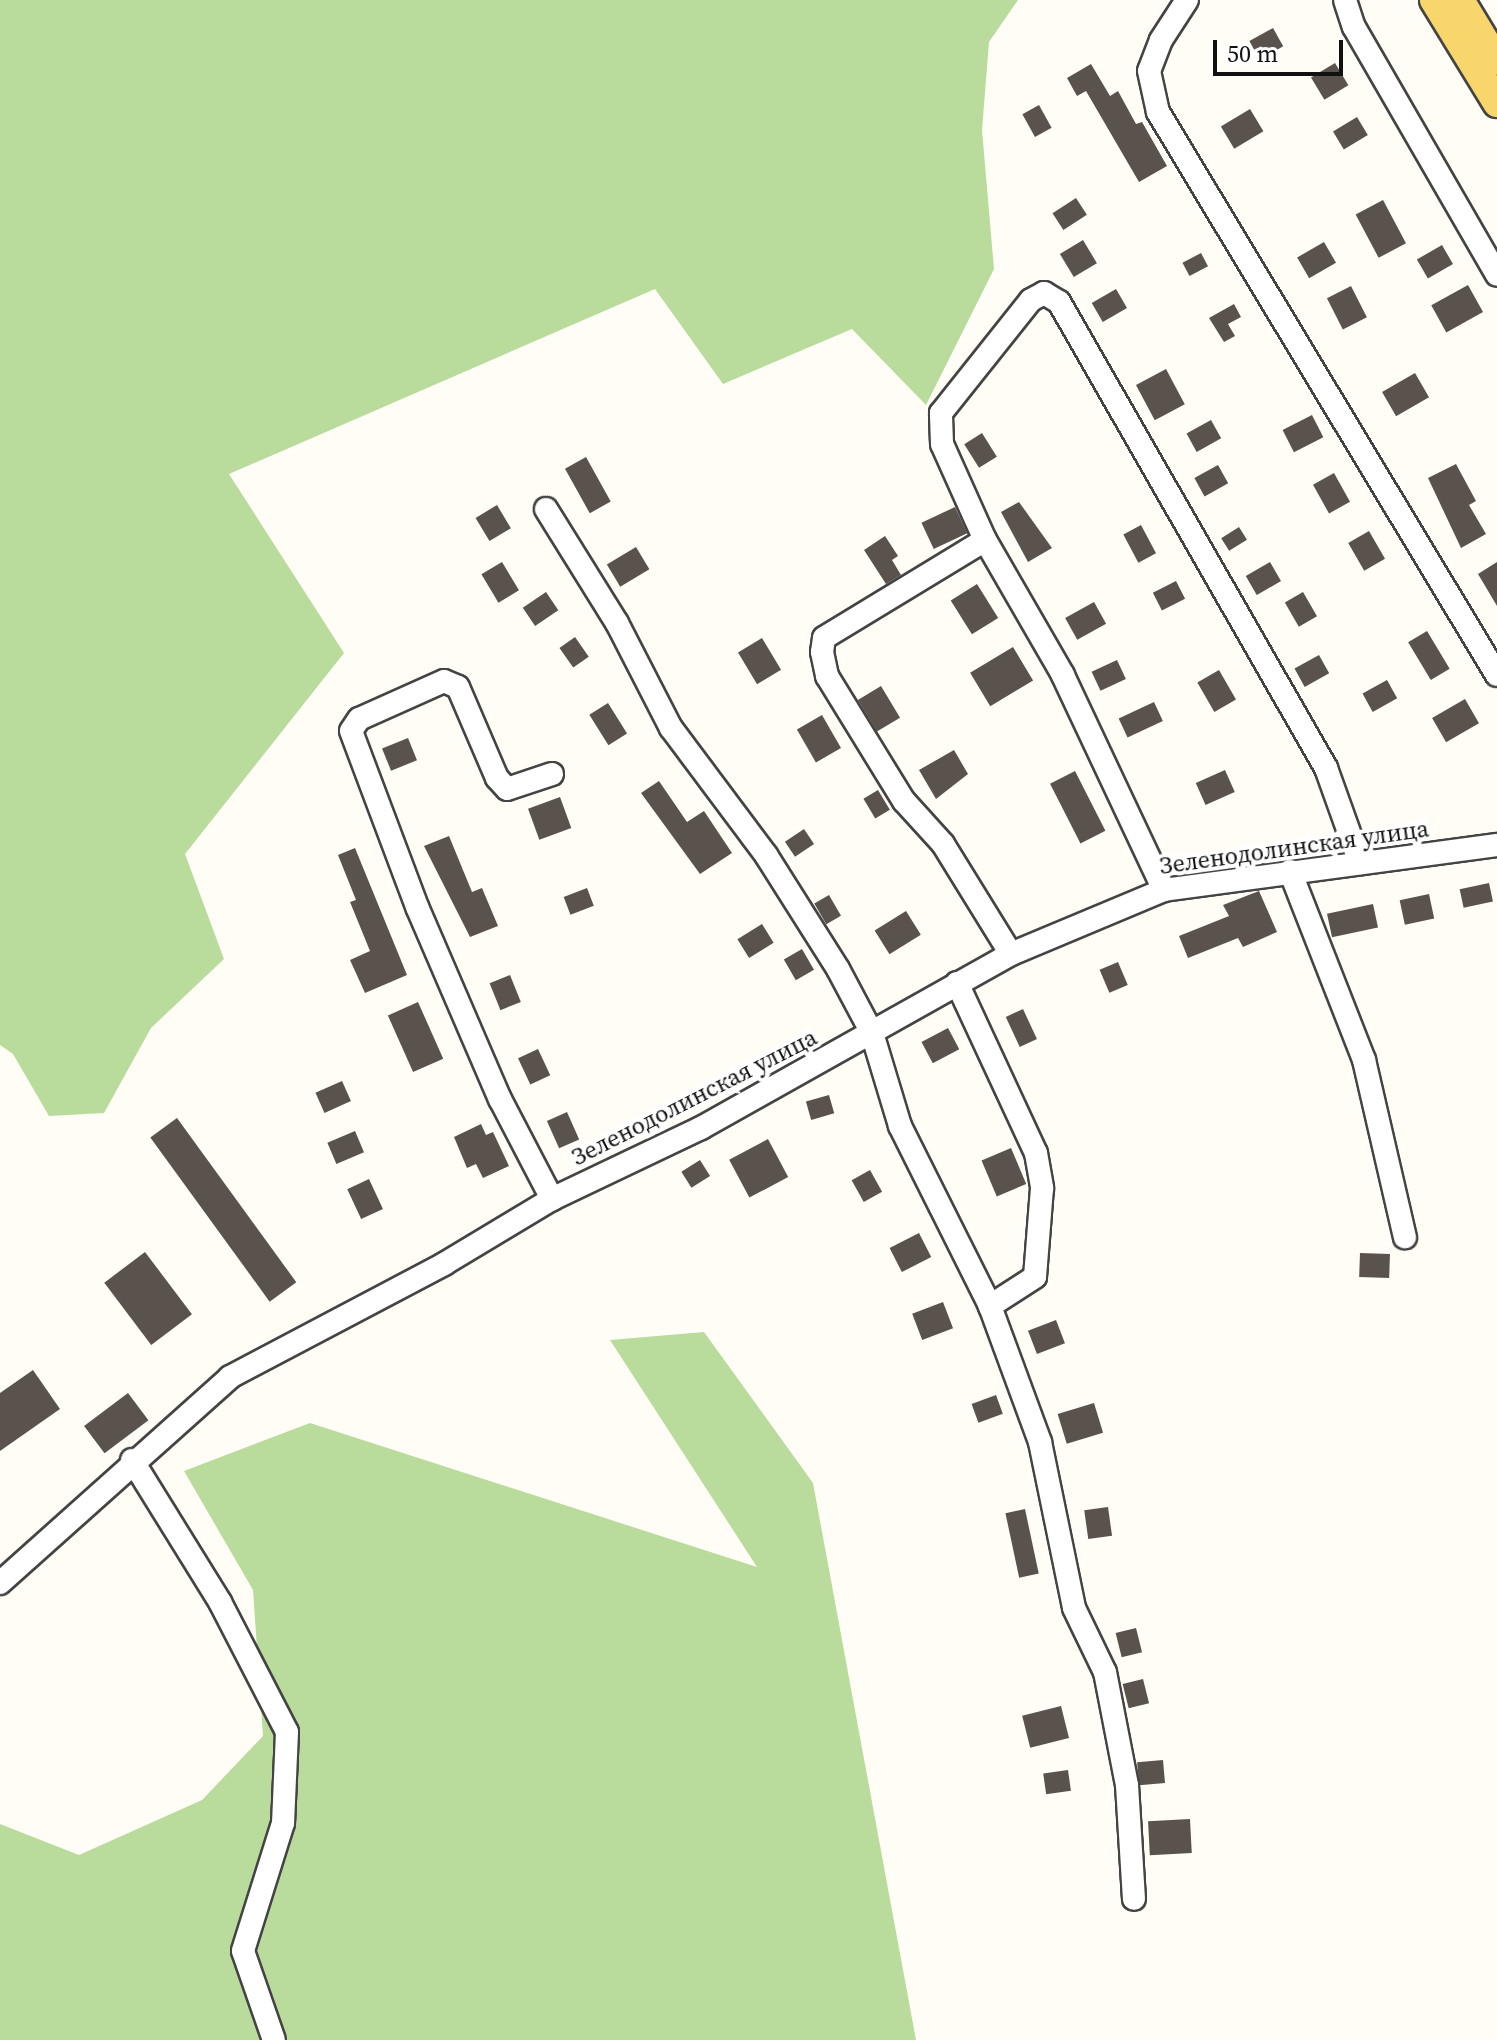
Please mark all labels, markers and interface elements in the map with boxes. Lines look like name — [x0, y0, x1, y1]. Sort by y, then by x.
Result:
scale bar — [1217, 24, 1347, 74]
text: 50 m — [1227, 37, 1278, 70]
street label: Зеленодолинская улица — [1157, 814, 1431, 880]
street label: Зеленодолинская улица — [566, 1022, 822, 1172]

